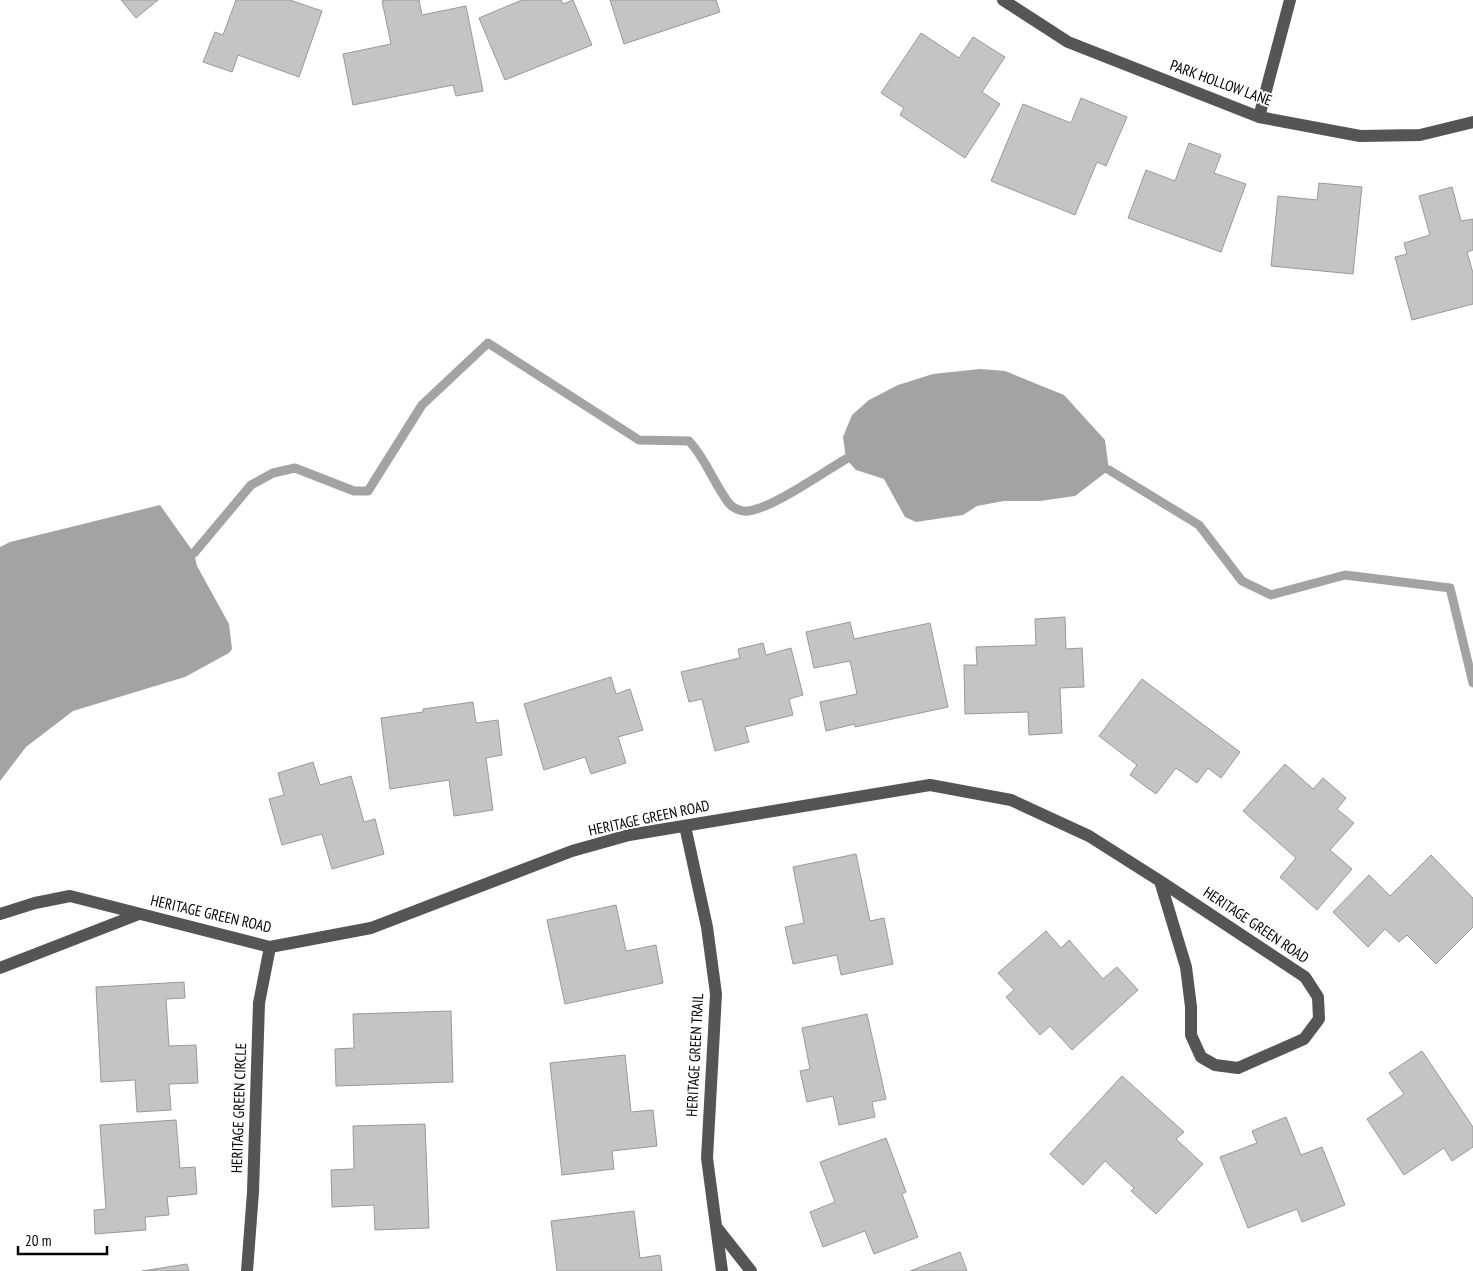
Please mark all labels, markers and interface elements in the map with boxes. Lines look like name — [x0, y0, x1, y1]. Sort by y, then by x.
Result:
street label: PARK HOLLOW LANE — [1168, 55, 1275, 110]
street label: HERITAGE GREEN ROAD — [587, 795, 711, 840]
street label: HERITAGE GREEN ROAD — [1200, 882, 1313, 967]
street label: HERITAGE GREEN ROAD — [149, 890, 273, 937]
street label: HERITAGE GREEN TRAIL — [682, 992, 707, 1117]
street label: HERITAGE GREEN CIRCLE — [227, 1043, 250, 1173]
scale bar — [18, 1224, 106, 1256]
text: 20 m — [25, 1231, 51, 1250]

